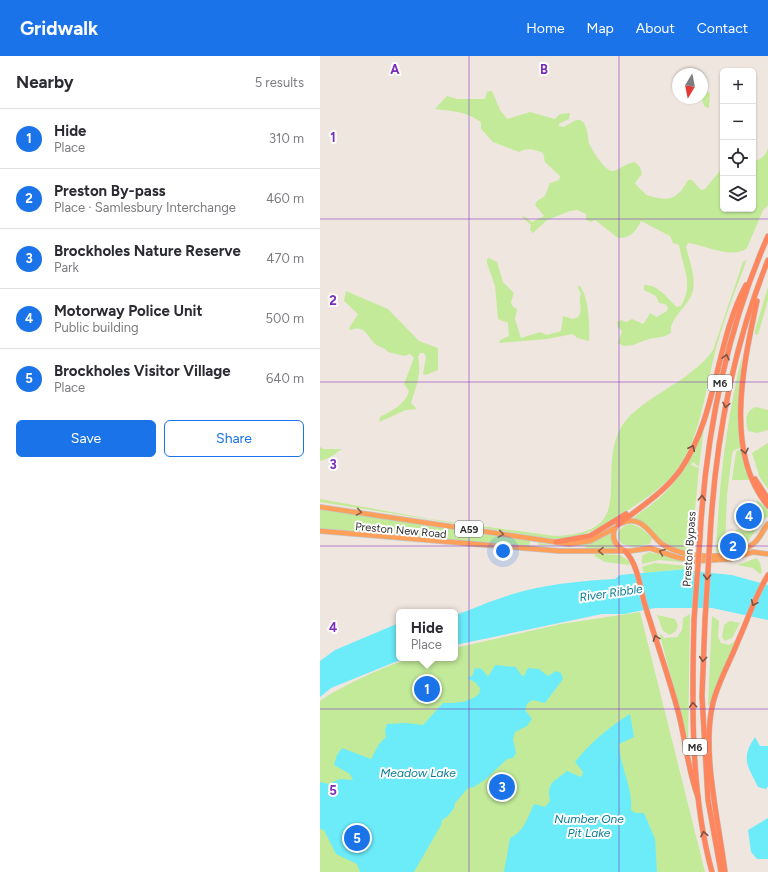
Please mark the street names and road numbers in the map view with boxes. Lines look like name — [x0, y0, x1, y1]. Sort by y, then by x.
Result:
road number: M6 — [708, 375, 732, 391]
street label: Preston Bypass — [680, 511, 699, 587]
street label: Preston New Road — [355, 520, 447, 541]
road number: A59 — [455, 521, 483, 537]
road number: M6 — [683, 739, 707, 755]

